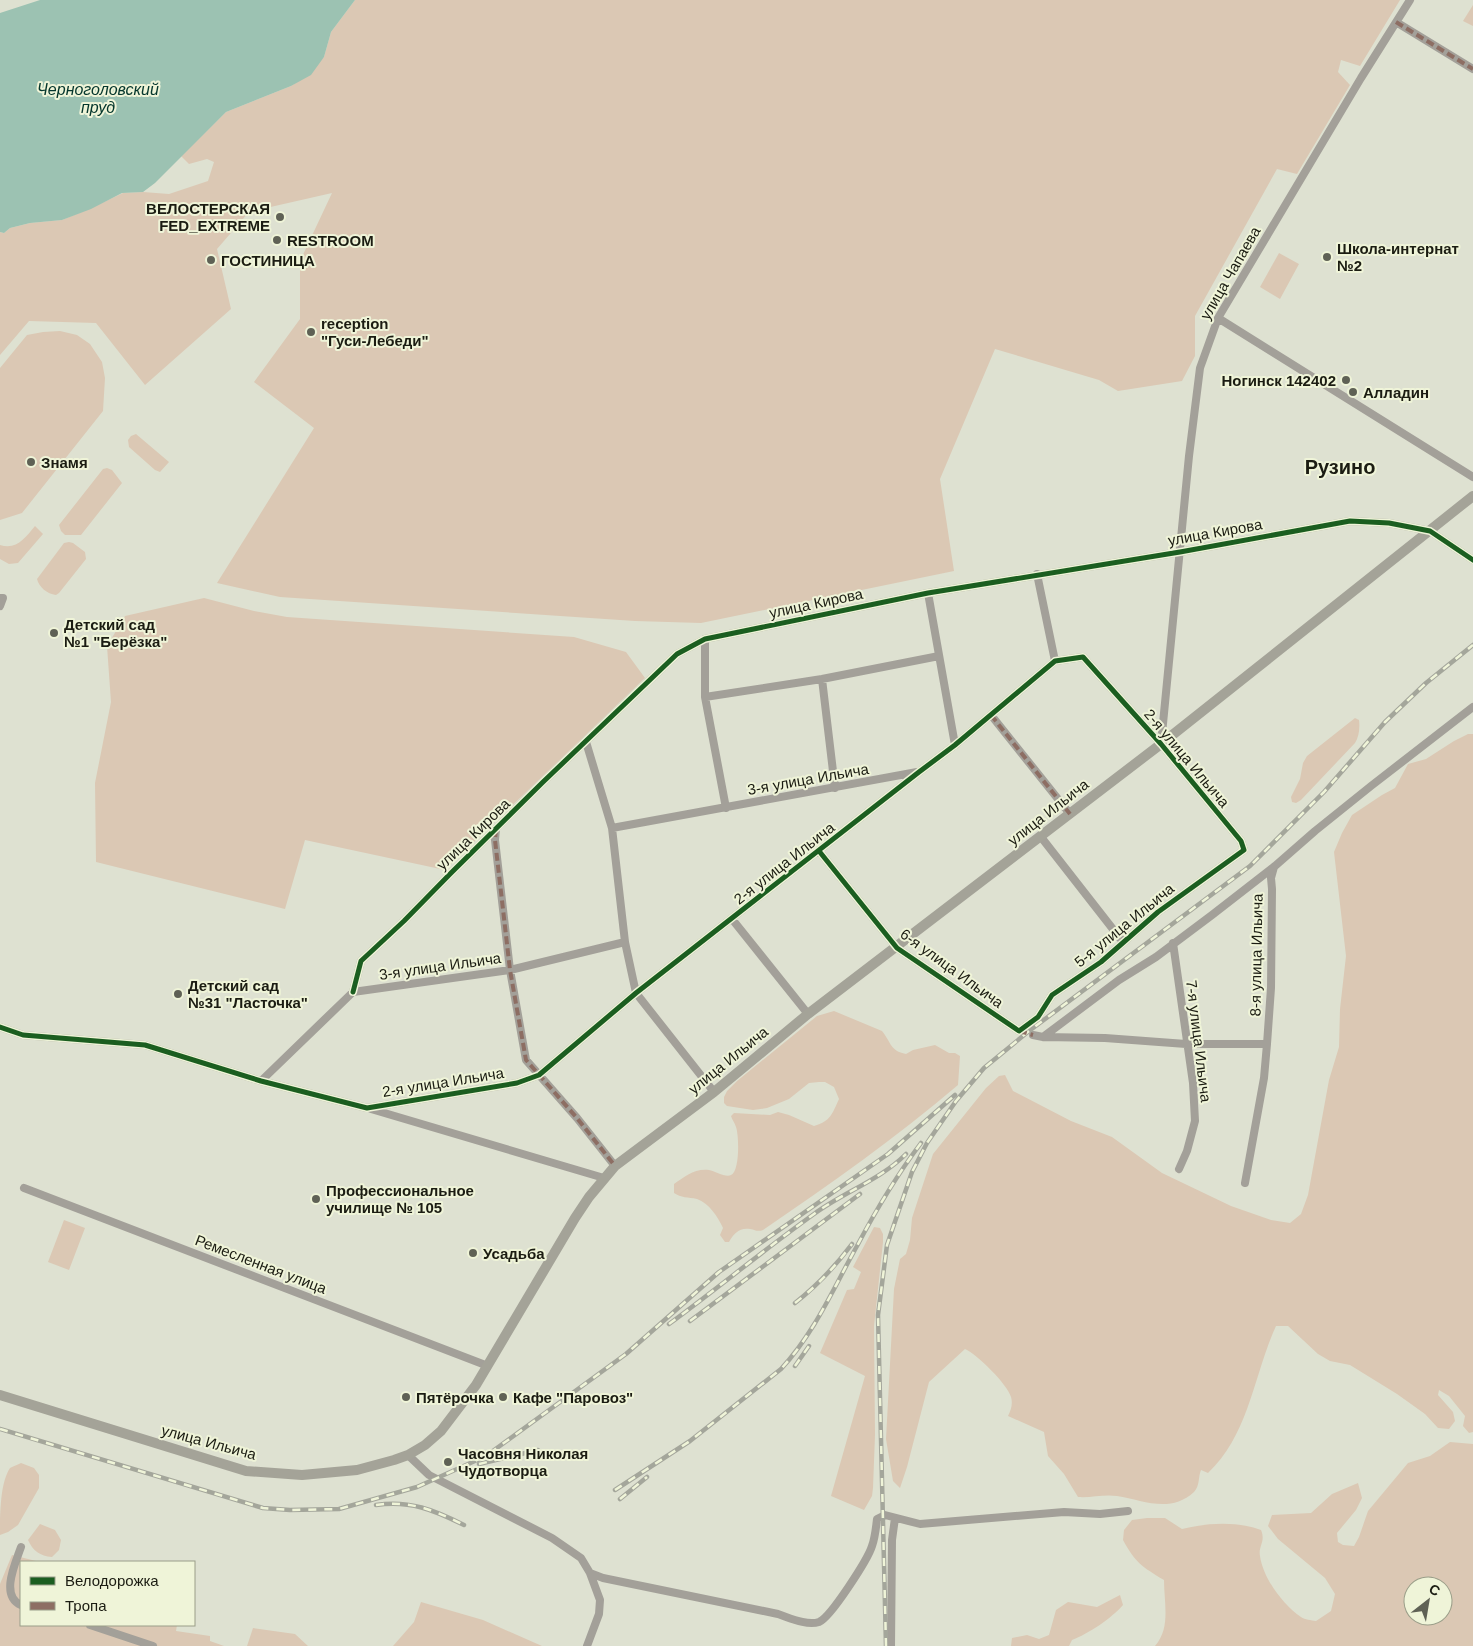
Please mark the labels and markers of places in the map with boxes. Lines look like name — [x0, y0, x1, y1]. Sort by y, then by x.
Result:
place label: ВЕЛОСТЕРСКАЯ FED_EXTREME — [146, 200, 270, 234]
marker: ВЕЛОСТЕРСКАЯ FED_EXTREME — [274, 211, 286, 223]
place label: RESTROOM — [287, 232, 374, 249]
marker: RESTROOM — [271, 234, 283, 246]
place label: Школа-интернат №2 — [1337, 240, 1459, 274]
marker: Школа-интернат №2 — [1321, 251, 1333, 263]
place label: ГОСТИНИЦА — [221, 252, 315, 269]
marker: ГОСТИНИЦА — [205, 254, 217, 266]
place label: reception "Гуси-Лебеди" — [321, 315, 429, 349]
marker: reception "Гуси-Лебеди" — [305, 326, 317, 338]
place label: Ногинск 142402 — [1221, 372, 1336, 389]
marker: Ногинск 142402 — [1340, 374, 1352, 386]
place label: Алладин — [1363, 384, 1429, 401]
marker: Алладин — [1347, 386, 1359, 398]
place label: Знамя — [41, 454, 88, 471]
marker: Знамя — [25, 456, 37, 468]
place label: Детский сад №1 "Берёзка" — [64, 616, 167, 650]
marker: Детский сад №1 "Берёзка" — [48, 627, 60, 639]
place label: Детский сад №31 "Ласточка" — [188, 977, 308, 1011]
marker: Детский сад №31 "Ласточка" — [172, 988, 184, 1000]
place label: Профессиональное училище № 105 — [326, 1182, 474, 1216]
marker: Профессиональное училище № 105 — [310, 1193, 322, 1205]
place label: Усадьба — [483, 1245, 545, 1262]
marker: Усадьба — [467, 1247, 479, 1259]
place label: Пятёрочка — [416, 1389, 494, 1406]
place label: Кафе "Паровоз" — [513, 1389, 633, 1406]
marker: Пятёрочка — [400, 1391, 412, 1403]
marker: Кафе "Паровоз" — [497, 1391, 509, 1403]
place label: Часовня Николая Чудотворца — [458, 1445, 588, 1479]
marker: Часовня Николая Чудотворца — [442, 1456, 454, 1468]

